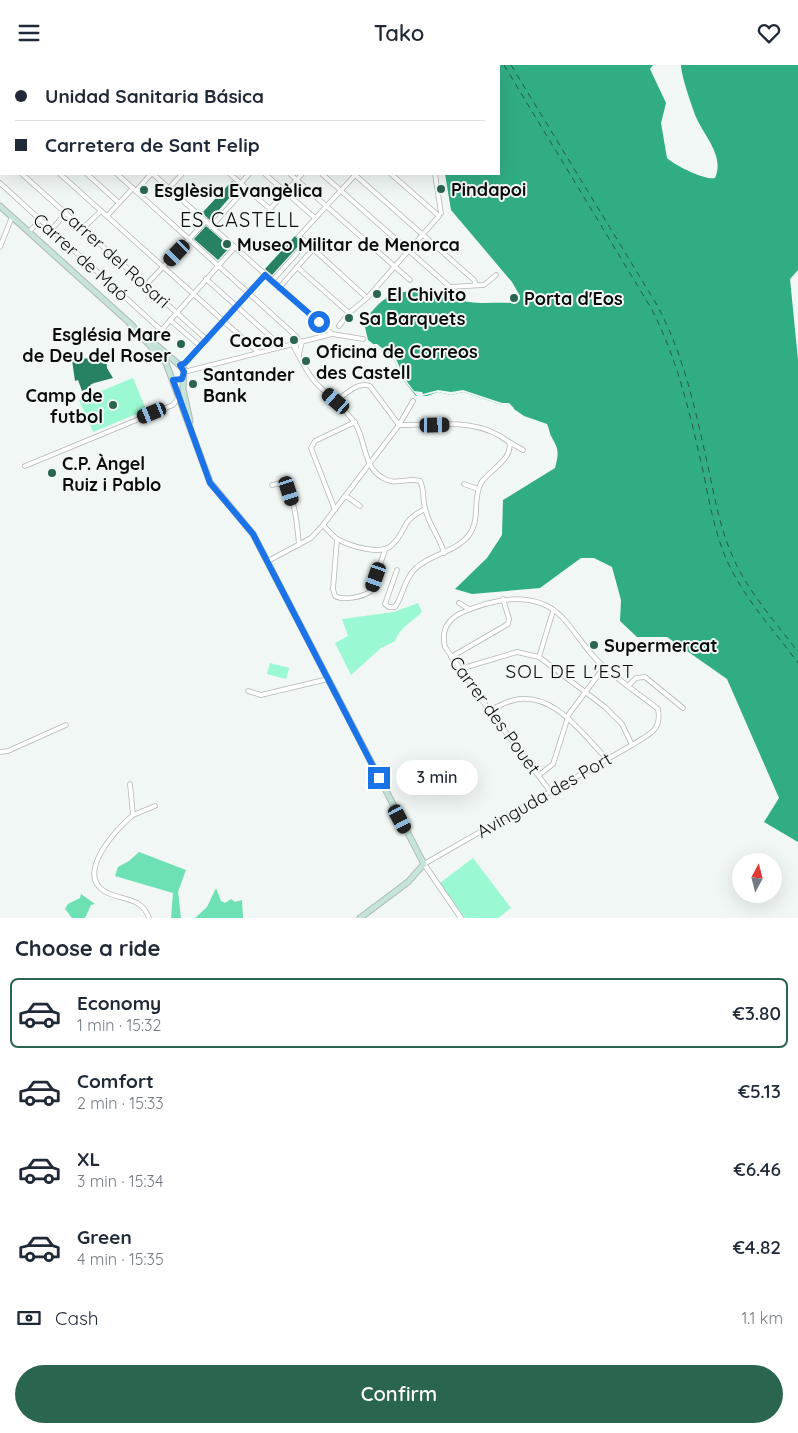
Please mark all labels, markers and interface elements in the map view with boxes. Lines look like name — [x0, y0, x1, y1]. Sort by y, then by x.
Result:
icon: menu — [15, 19, 43, 47]
text: Tako — [374, 19, 424, 47]
icon: heart — [755, 19, 783, 47]
text: Unidad Sanitaria Básica — [45, 84, 264, 108]
text: Carretera de Sant Felip — [45, 133, 260, 157]
place label: Pindapoi — [451, 178, 526, 201]
place label: Esglèsia Evangèlica — [154, 179, 323, 202]
marker: Pindapoi — [435, 183, 447, 195]
marker: Esglèsia Evangèlica — [138, 184, 150, 196]
street label: Carrer del Rosari — [55, 201, 175, 313]
district label: ES CASTELL — [180, 207, 300, 232]
street label: Carrer de Maó — [28, 208, 134, 306]
place label: Museo Militar de Menorca — [237, 233, 460, 256]
car — [161, 237, 192, 269]
marker: Museo Militar de Menorca — [221, 238, 233, 250]
place label: El Chivito — [387, 283, 466, 306]
place label: Porta d'Eos — [524, 287, 623, 310]
marker: El Chivito — [371, 288, 383, 300]
marker: Porta d'Eos — [508, 292, 520, 304]
place label: Sa Barquets — [359, 307, 466, 330]
route start — [308, 311, 330, 333]
marker: Sa Barquets — [343, 312, 355, 324]
place label: Església Mare de Deu del Roser — [22, 323, 171, 367]
place label: Cocoa — [230, 329, 284, 352]
marker: Cocoa — [288, 334, 300, 346]
marker: Església Mare de Deu del Roser — [175, 338, 187, 350]
place label: Oficina de Correos des Castell — [316, 340, 478, 384]
marker: Oficina de Correos des Castell — [300, 355, 312, 367]
place label: Santander Bank — [203, 363, 295, 407]
marker: Santander Bank — [187, 378, 199, 390]
place label: Camp de futbol — [26, 384, 103, 428]
car — [319, 385, 352, 417]
marker: Camp de futbol — [107, 399, 119, 411]
car — [135, 400, 168, 426]
car — [419, 417, 450, 433]
place label: C.P. Àngel Ruiz i Pablo — [62, 452, 161, 496]
marker: C.P. Àngel Ruiz i Pablo — [46, 467, 58, 479]
car — [277, 474, 300, 508]
car — [364, 560, 387, 594]
place label: Supermercat — [604, 634, 718, 657]
marker: Supermercat — [588, 639, 600, 651]
street label: Carrer des Pouet — [444, 651, 546, 779]
district label: SOL DE L'EST — [506, 659, 634, 683]
street label: Avinguda des Port — [472, 747, 616, 843]
callout: 3 min — [396, 761, 479, 795]
route end — [368, 767, 390, 789]
text: 3 min — [417, 767, 457, 787]
car — [386, 802, 413, 836]
north arrow — [732, 853, 782, 903]
map controls — [732, 853, 782, 903]
text: Choose a ride — [15, 934, 160, 962]
icon: car — [17, 991, 62, 1036]
text: Economy — [77, 991, 161, 1015]
text: €3.80 — [732, 1001, 781, 1025]
text: 1 min · 15:32 — [77, 1015, 161, 1035]
icon: car — [17, 1069, 62, 1114]
text: Comfort — [77, 1069, 154, 1093]
text: €5.13 — [738, 1079, 781, 1103]
text: 2 min · 15:33 — [77, 1093, 164, 1113]
icon: car — [17, 1147, 62, 1192]
text: XL — [77, 1147, 100, 1171]
text: €6.46 — [733, 1157, 781, 1181]
text: 3 min · 15:34 — [77, 1171, 163, 1191]
icon: car — [17, 1225, 62, 1270]
text: Green — [77, 1225, 132, 1249]
text: €4.82 — [733, 1235, 781, 1259]
text: 4 min · 15:35 — [77, 1249, 164, 1269]
icon: cash — [15, 1304, 43, 1332]
text: Cash — [55, 1306, 99, 1330]
text: 1.1 km — [741, 1308, 783, 1328]
button: Confirm — [15, 1365, 783, 1423]

